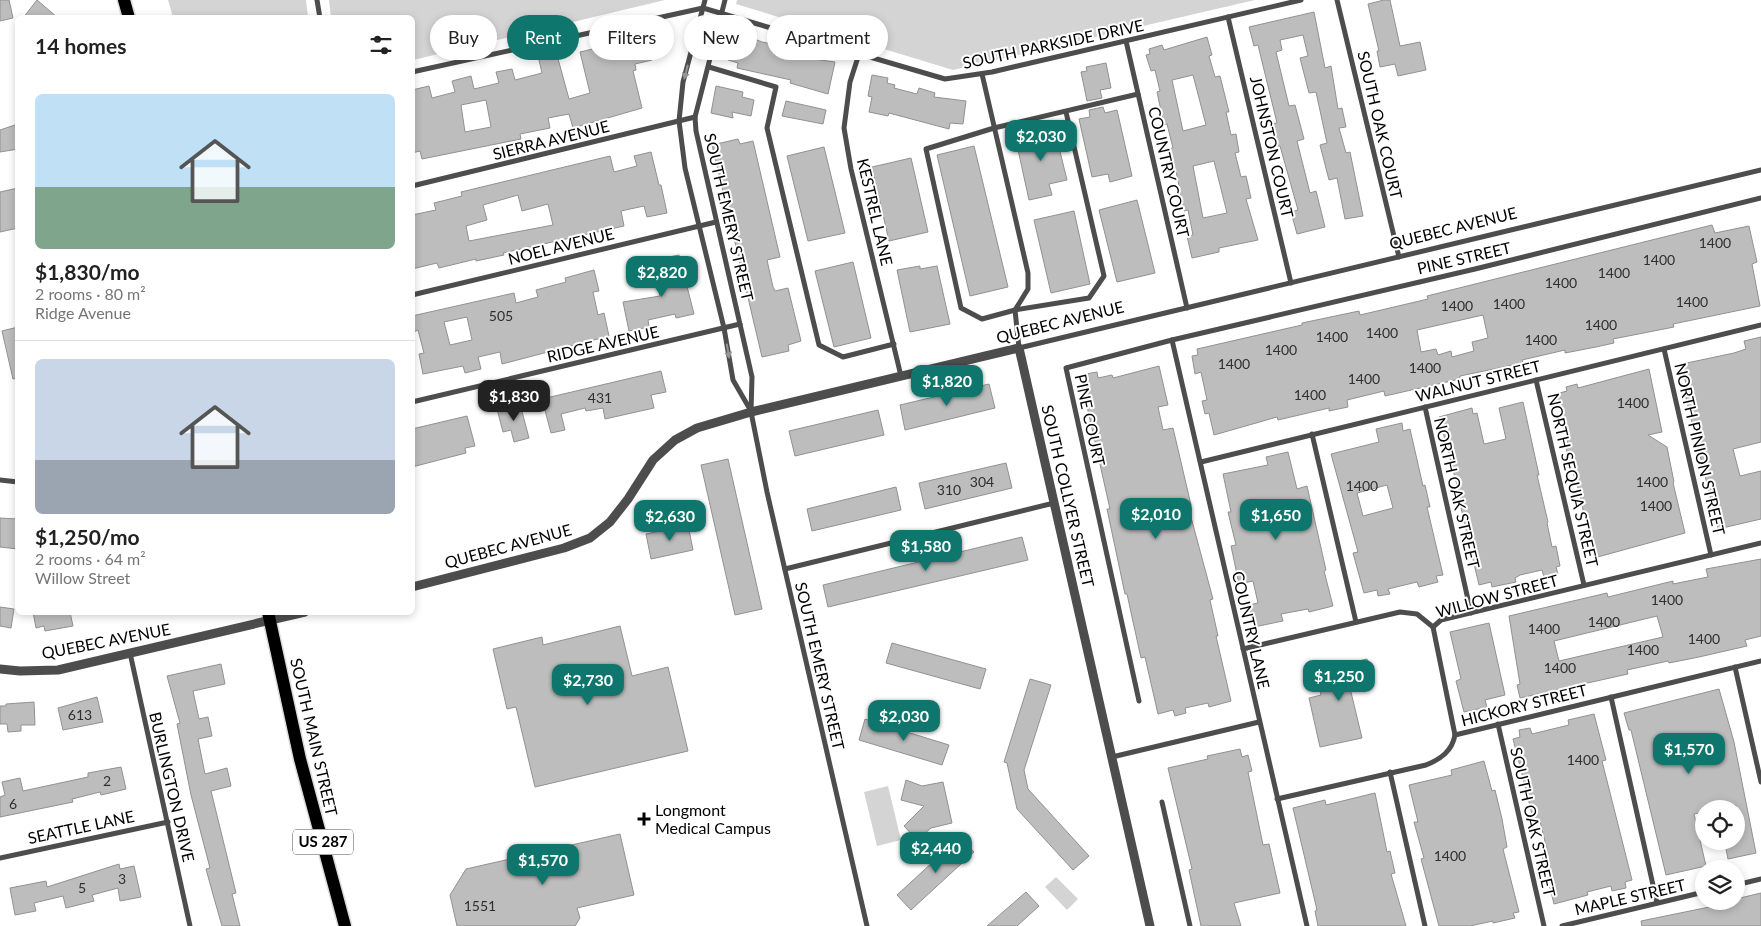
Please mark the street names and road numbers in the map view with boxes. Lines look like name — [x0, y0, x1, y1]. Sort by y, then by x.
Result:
street label: SOUTH PARKSIDE DRIVE — [961, 15, 1145, 72]
street label: SOUTH OAK COURT — [1354, 49, 1407, 201]
street label: JOHNSTON COURT — [1247, 74, 1298, 220]
street label: COUNTRY COURT — [1145, 105, 1194, 240]
street label: SIERRA AVENUE — [491, 116, 611, 163]
street label: SOUTH EMERY STREET — [701, 131, 758, 303]
street label: KESTREL LANE — [854, 156, 897, 267]
street label: QUEBEC AVENUE — [1387, 202, 1519, 253]
street label: NOEL AVENUE — [506, 223, 616, 268]
street label: PINE STREET — [1415, 237, 1513, 278]
street label: QUEBEC AVENUE — [994, 296, 1126, 347]
street label: RIDGE AVENUE — [545, 321, 661, 366]
street label: WALNUT STREET — [1413, 356, 1543, 405]
street label: NORTH PINION STREET — [1671, 361, 1730, 538]
street label: PINE COURT — [1071, 372, 1110, 468]
street label: NORTH SEQUIA STREET — [1544, 391, 1603, 569]
street label: SOUTH COLLYER STREET — [1038, 403, 1099, 589]
street label: NORTH OAK STREET — [1431, 415, 1484, 571]
street label: QUEBEC AVENUE — [442, 519, 573, 572]
street label: COUNTRY LANE — [1229, 569, 1274, 691]
street label: WILLOW STREET — [1433, 570, 1561, 621]
street label: SOUTH EMERY STREET — [792, 580, 849, 752]
street label: QUEBEC AVENUE — [40, 619, 172, 662]
street label: SOUTH MAIN STREET — [287, 656, 342, 818]
street label: HICKORY STREET — [1459, 680, 1589, 729]
street label: BURLINGTON DRIVE — [146, 710, 199, 864]
street label: SOUTH OAK STREET — [1507, 745, 1560, 899]
street label: SEATTLE LANE — [26, 806, 136, 847]
road number: US 287 — [293, 830, 353, 854]
street label: MAPLE STREET — [1573, 874, 1688, 918]

